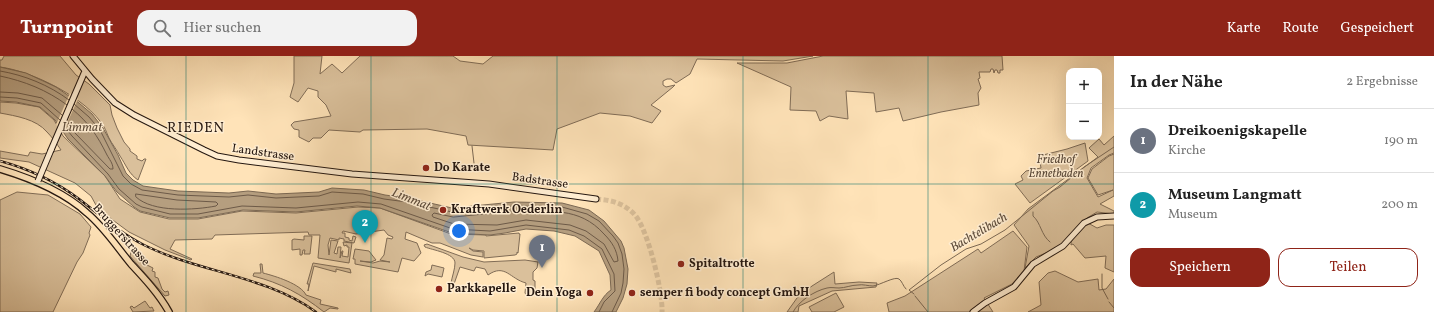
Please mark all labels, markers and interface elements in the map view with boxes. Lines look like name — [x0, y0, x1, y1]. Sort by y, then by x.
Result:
search box — [137, 10, 417, 46]
text: Turnpoint — [20, 15, 113, 41]
icon: search — [151, 17, 173, 39]
text: Hier suchen — [183, 18, 262, 39]
text: Karte — [1227, 19, 1261, 38]
text: Route — [1283, 19, 1319, 38]
text: Gespeichert — [1341, 19, 1414, 38]
map controls — [1066, 68, 1102, 140]
button: + — [1066, 68, 1102, 104]
text: In der Nähe — [1130, 71, 1223, 94]
text: 2 Ergebnisse — [1346, 73, 1418, 91]
button: − — [1066, 104, 1102, 140]
water label: Limmat — [62, 119, 103, 137]
district label: RIEDEN — [167, 119, 225, 138]
text: Dreikoenigskapelle — [1168, 121, 1307, 142]
text: 1 — [1140, 132, 1146, 150]
text: 190 m — [1384, 132, 1418, 150]
street label: Landstrasse — [231, 141, 296, 165]
text: Kirche — [1168, 142, 1206, 160]
park label: Friedhof Ennetbaden — [1028, 152, 1084, 182]
place label: Do Karate — [434, 160, 490, 176]
marker: Do Karate — [421, 163, 431, 173]
street label: Badstrasse — [511, 169, 569, 193]
water label: Limmat — [389, 184, 434, 216]
text: Museum Langmatt — [1168, 185, 1302, 206]
text: 2 — [1140, 196, 1146, 214]
text: 200 m — [1381, 196, 1418, 214]
street label: Bruggerstrasse — [89, 200, 153, 270]
place label: Kraftwerk Oederlin — [451, 202, 562, 218]
marker: Kraftwerk Oederlin — [438, 205, 448, 215]
text: Museum — [1168, 206, 1218, 224]
water label: Bachtelibach — [947, 209, 1011, 257]
pin: 2 — [352, 210, 378, 243]
your location — [449, 221, 469, 241]
pin: 1 — [529, 235, 555, 268]
button: Speichern — [1130, 248, 1270, 287]
button: Teilen — [1278, 248, 1418, 287]
place label: Spitaltrotte — [689, 256, 755, 272]
marker: Spitaltrotte — [676, 259, 686, 269]
place label: Parkkapelle — [447, 281, 516, 297]
marker: Parkkapelle — [434, 284, 444, 294]
place label: Dein Yoga — [526, 285, 582, 301]
place label: semper fi body concept GmbH — [640, 285, 809, 301]
marker: Dein Yoga — [585, 288, 595, 298]
marker: semper fi body concept GmbH — [627, 288, 637, 298]

